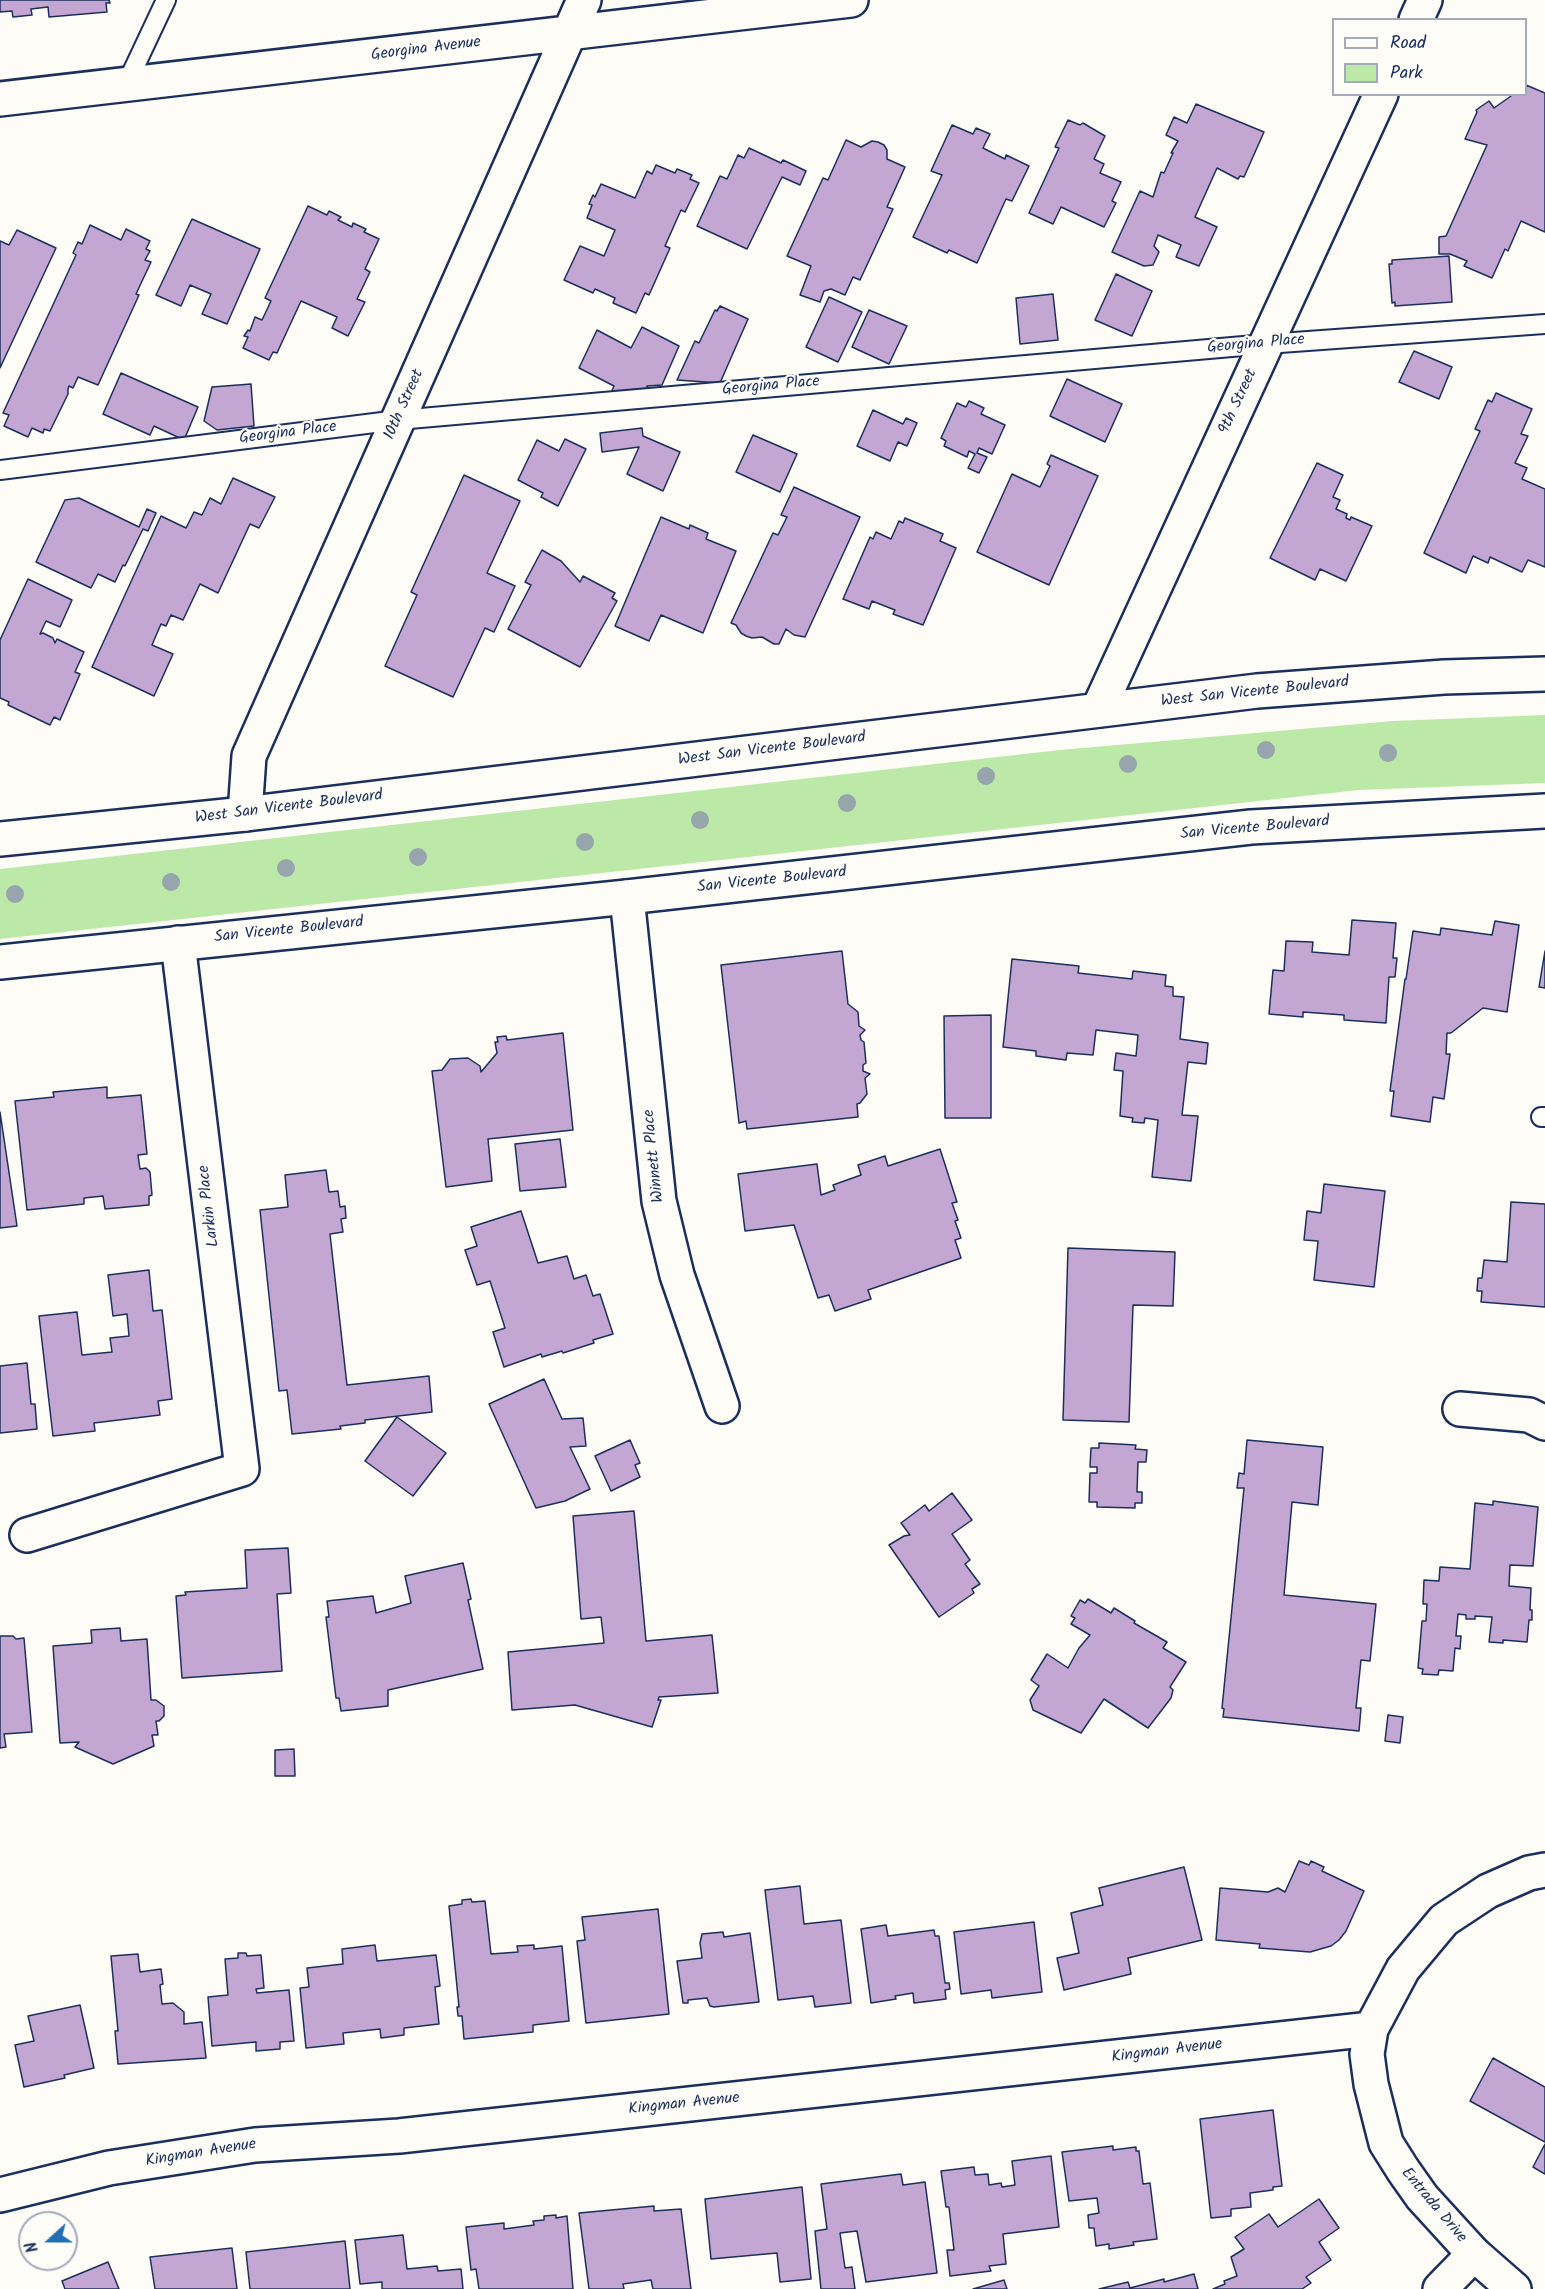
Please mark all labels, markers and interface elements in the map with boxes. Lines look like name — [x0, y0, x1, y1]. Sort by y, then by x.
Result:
legend — [1332, 18, 1527, 96]
text: Road — [1390, 29, 1426, 58]
street label: Georgina Avenue — [370, 34, 482, 66]
text: Park — [1390, 59, 1423, 88]
street label: Georgina Place — [1206, 331, 1306, 359]
street label: 9th Street — [1216, 366, 1262, 438]
street label: 10th Street — [381, 367, 429, 443]
street label: Georgina Place — [721, 373, 821, 401]
street label: Georgina Place — [238, 419, 338, 449]
street label: West San Vicente Boulevard — [1160, 674, 1350, 712]
street label: West San Vicente Boulevard — [677, 729, 867, 771]
street label: West San Vicente Boulevard — [194, 787, 384, 829]
street label: San Vicente Boulevard — [1180, 813, 1330, 845]
street label: San Vicente Boulevard — [697, 864, 847, 898]
street label: San Vicente Boulevard — [214, 914, 364, 948]
street label: Winnett Place — [641, 1108, 669, 1204]
street label: Larkin Place — [195, 1164, 225, 1248]
street label: Kingman Avenue — [1110, 2036, 1224, 2068]
street label: Kingman Avenue — [627, 2090, 741, 2120]
street label: Kingman Avenue — [144, 2136, 258, 2172]
street label: Entrada Drive — [1396, 2165, 1470, 2247]
north arrow — [18, 2211, 78, 2271]
text: N — [19, 2238, 46, 2256]

